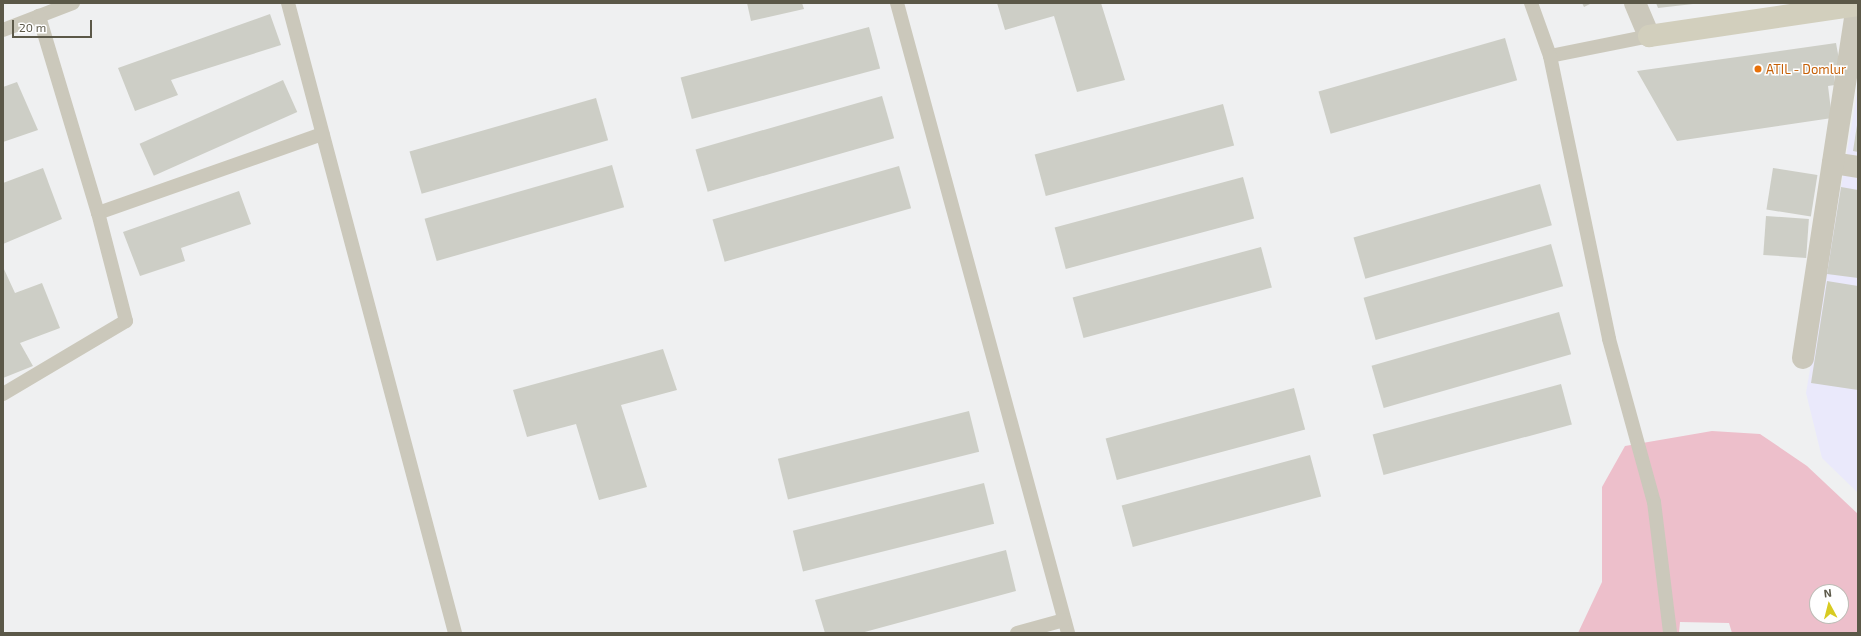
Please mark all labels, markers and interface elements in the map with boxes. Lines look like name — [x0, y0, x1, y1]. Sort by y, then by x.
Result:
scale bar — [14, 12, 94, 38]
text: 20 m — [19, 20, 46, 34]
place label: ATIL - Domlur — [1766, 61, 1846, 77]
marker: ATIL - Domlur — [1753, 64, 1763, 74]
north arrow — [1809, 584, 1849, 624]
text: N — [1823, 586, 1832, 600]

